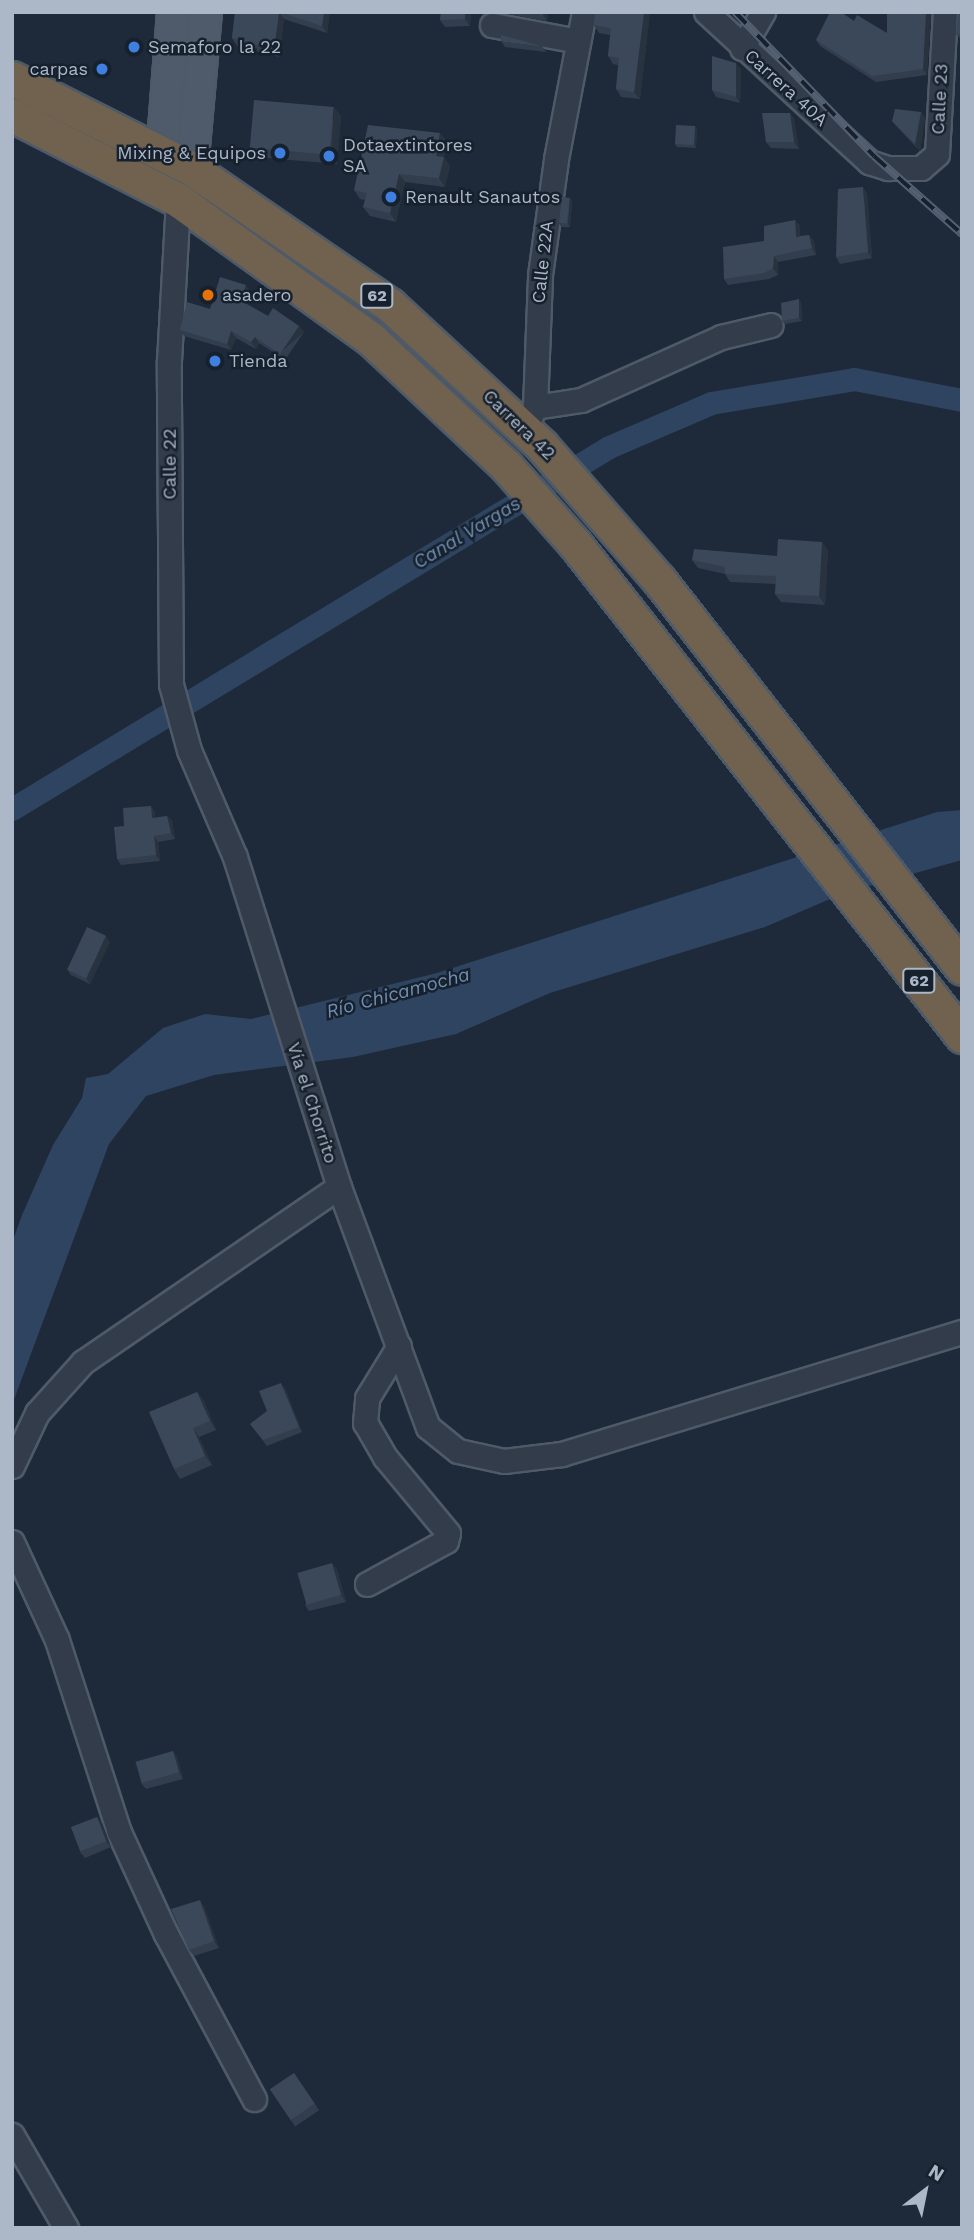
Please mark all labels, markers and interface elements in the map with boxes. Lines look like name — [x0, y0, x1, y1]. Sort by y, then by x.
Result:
place label: Semaforo la 22 — [148, 36, 282, 58]
marker: Semaforo la 22 — [126, 39, 142, 55]
street label: Carrera 40A — [740, 45, 832, 131]
place label: carpas — [29, 58, 88, 80]
marker: carpas — [94, 61, 110, 77]
street label: Calle 23 — [927, 63, 953, 135]
place label: Dotaextintores SA — [343, 135, 473, 178]
place label: Mixing & Equipos — [117, 142, 266, 164]
marker: Mixing & Equipos — [272, 145, 288, 161]
marker: Dotaextintores SA — [321, 148, 337, 164]
place label: Renault Sanautos — [405, 186, 560, 208]
marker: Renault Sanautos — [383, 189, 399, 205]
street label: Calle 22A — [528, 220, 558, 304]
place label: asadero — [222, 284, 291, 306]
road number: 62 — [360, 284, 394, 308]
marker: asadero — [200, 287, 216, 303]
place label: Tienda — [229, 350, 287, 372]
marker: Tienda — [207, 353, 223, 369]
street label: Carrera 42 — [478, 385, 560, 465]
street label: Calle 22 — [159, 428, 181, 500]
water label: Canal Vargas — [409, 492, 525, 574]
water label: Río Chicamocha — [324, 963, 472, 1023]
road number: 62 — [902, 968, 936, 993]
street label: Vía el Chorrito — [282, 1039, 342, 1167]
north arrow — [890, 2156, 960, 2226]
text: N — [924, 2159, 948, 2186]

